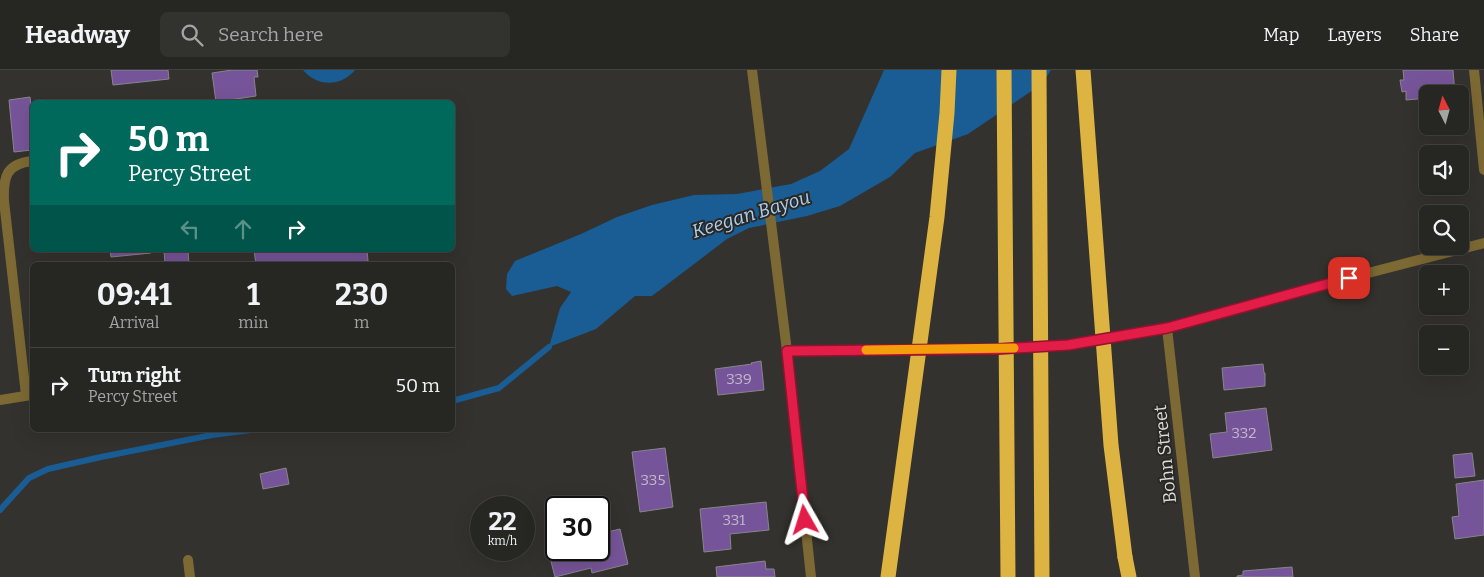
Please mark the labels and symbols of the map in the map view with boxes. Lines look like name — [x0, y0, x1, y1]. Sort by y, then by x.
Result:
north arrow — [1419, 85, 1469, 135]
water label: Keegan Bayou — [689, 185, 813, 243]
pin — [1328, 257, 1370, 299]
house number: 339 — [726, 370, 752, 388]
street label: Bohn Street — [1149, 403, 1181, 504]
house number: 332 — [1232, 424, 1257, 442]
house number: 335 — [641, 471, 665, 489]
position arrow — [778, 493, 830, 545]
speed limit sign: 30 — [545, 496, 610, 561]
house number: 331 — [723, 511, 745, 529]

